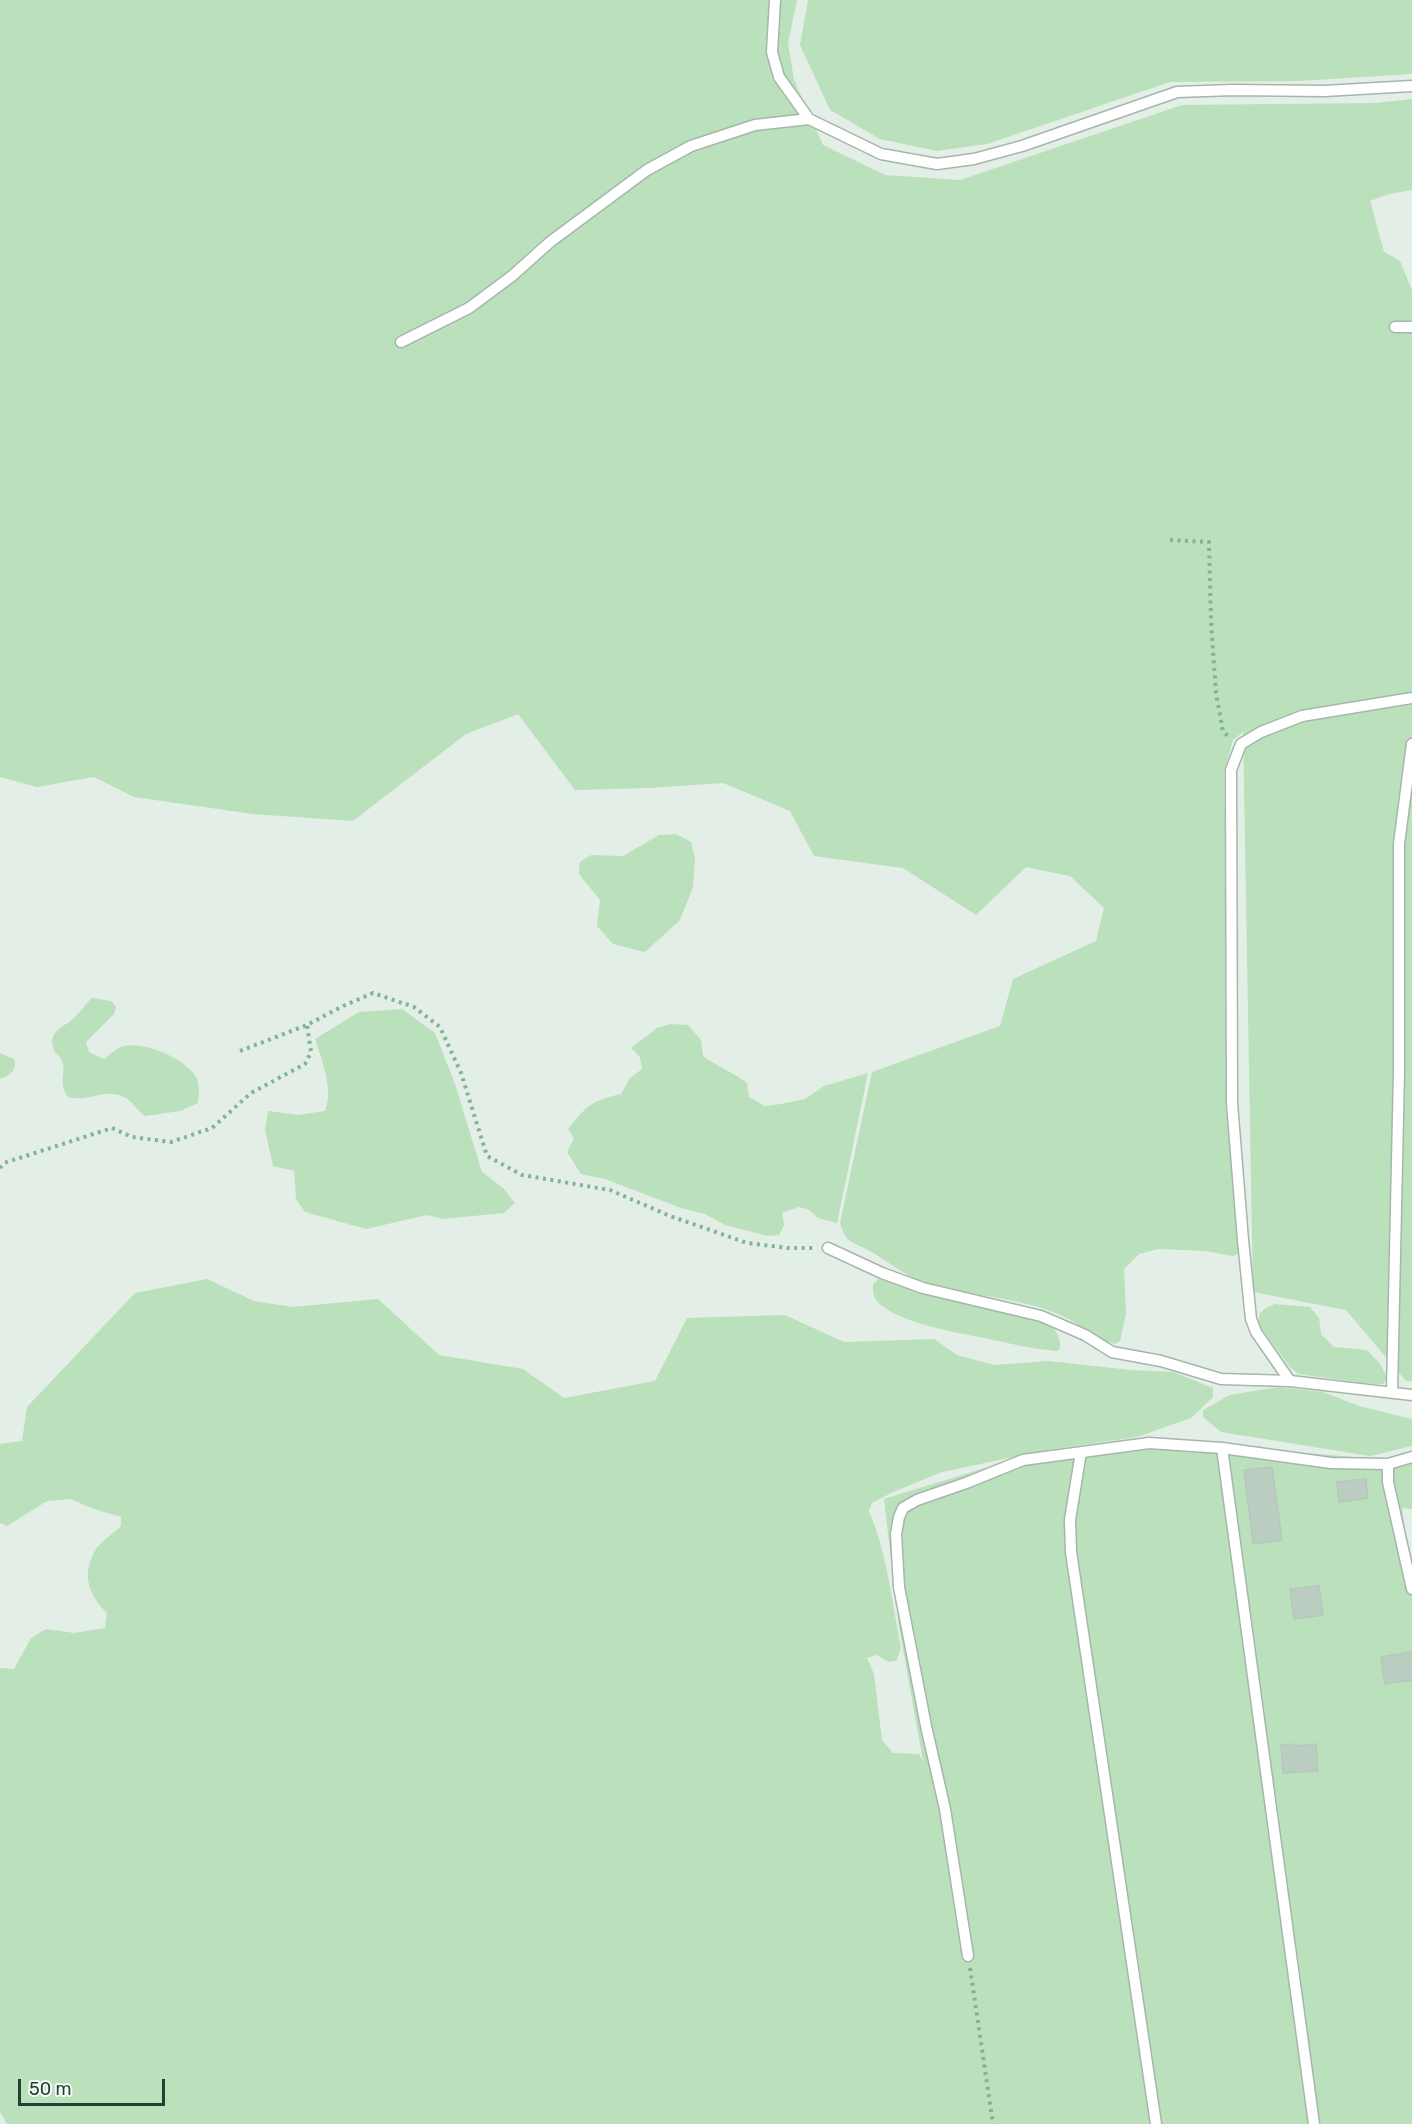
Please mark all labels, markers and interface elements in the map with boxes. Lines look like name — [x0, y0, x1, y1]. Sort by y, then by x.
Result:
scale bar — [21, 2067, 168, 2105]
text: 50 m — [29, 2078, 72, 2100]

